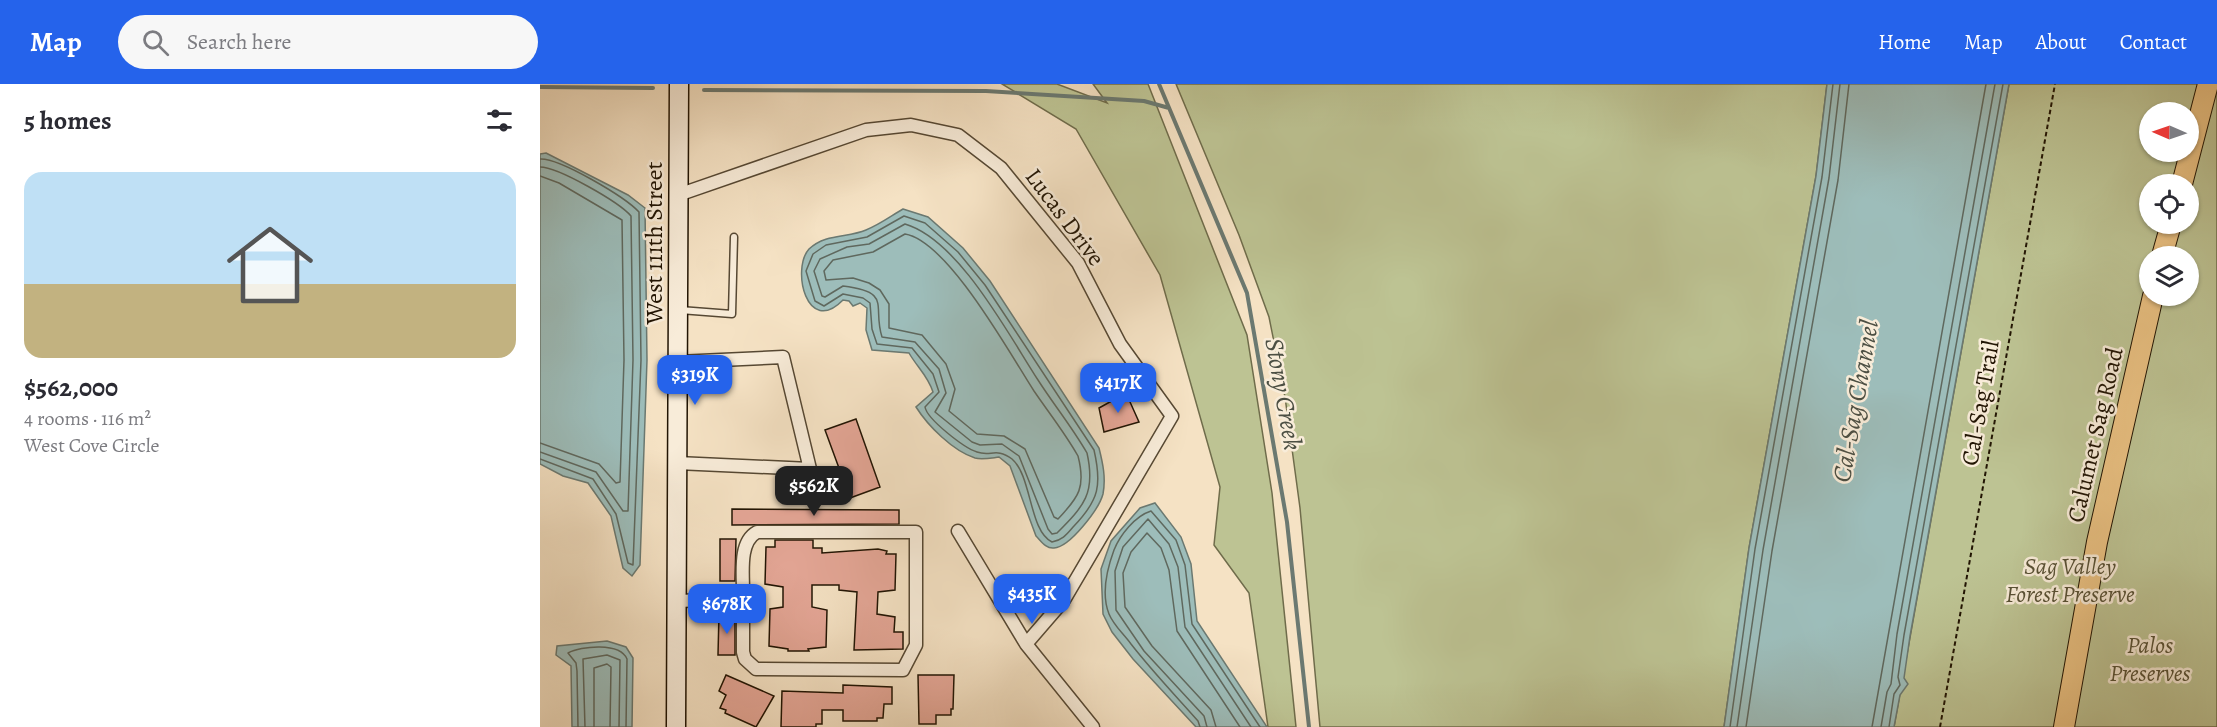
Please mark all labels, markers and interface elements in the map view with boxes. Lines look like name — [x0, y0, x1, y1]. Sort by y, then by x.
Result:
search box — [118, 15, 538, 69]
text: Map — [30, 23, 82, 61]
icon: search — [139, 26, 172, 59]
text: Search here — [187, 27, 291, 57]
text: Home — [1878, 28, 1931, 56]
text: Map — [1964, 28, 2002, 56]
text: About — [2035, 28, 2087, 56]
text: Contact — [2120, 28, 2187, 56]
north arrow — [2139, 102, 2199, 162]
map controls — [2139, 102, 2199, 306]
text: 5 homes — [24, 103, 112, 138]
icon: filters — [483, 104, 516, 137]
street label: West 111th Street — [638, 162, 670, 325]
street label: Lucas Drive — [1018, 162, 1112, 272]
button: locate — [2139, 174, 2199, 234]
icon: home — [216, 211, 324, 319]
button: layers — [2139, 246, 2199, 306]
water label: Cal-Sag Channel — [1824, 317, 1887, 485]
water label: Stony Creek — [1256, 335, 1311, 453]
street label: Cal-Sag Trail — [1953, 338, 2007, 468]
street label: Calumet Sag Road — [2059, 344, 2131, 526]
pin: $319K — [653, 355, 737, 406]
text: $319K — [671, 361, 719, 388]
pin: $417K — [1076, 363, 1160, 414]
text: $417K — [1094, 369, 1142, 396]
text: $562,000 — [24, 370, 118, 405]
text: 4 rooms · 116 m² — [24, 405, 151, 432]
text: West Cove Circle — [24, 432, 160, 459]
pin: $562K — [772, 466, 856, 517]
text: $562K — [789, 472, 839, 499]
park label: Sag Valley Forest Preserve — [2005, 550, 2135, 610]
pin: $435K — [990, 574, 1074, 625]
text: $435K — [1008, 580, 1057, 607]
pin: $678K — [685, 584, 769, 635]
text: $678K — [702, 590, 752, 617]
park label: Palos Preserves — [2110, 629, 2191, 689]

